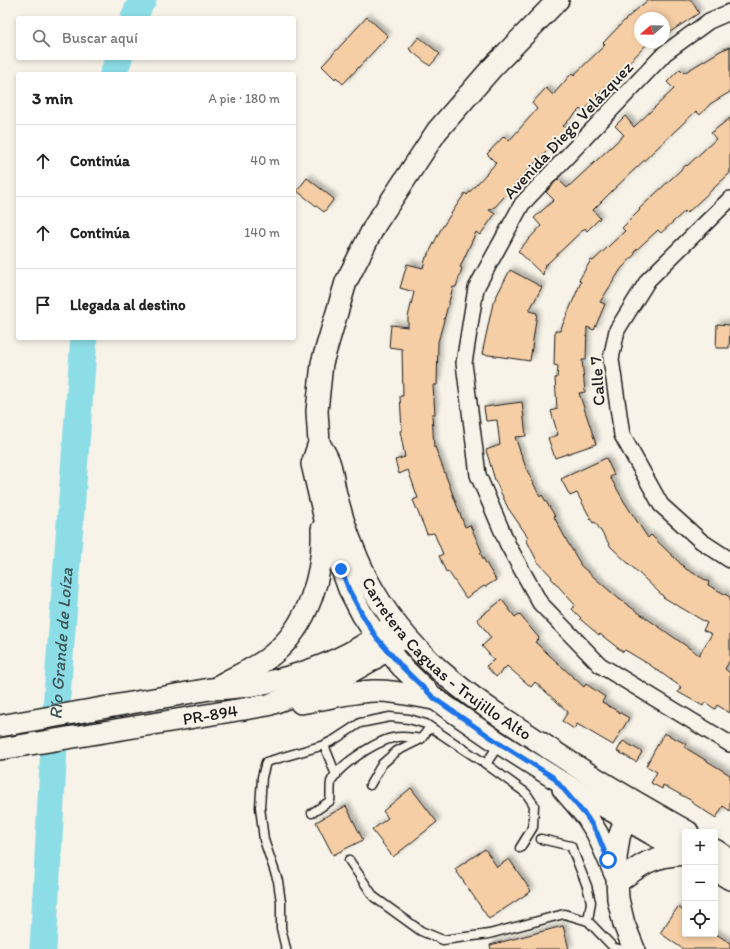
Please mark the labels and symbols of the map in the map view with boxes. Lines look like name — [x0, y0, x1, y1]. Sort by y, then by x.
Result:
north arrow — [634, 12, 670, 48]
street label: Avenida Diego Velázquez — [499, 57, 637, 203]
street label: Calle 7 — [585, 355, 609, 407]
route end — [332, 560, 350, 578]
water label: Río Grande de Loíza — [44, 566, 78, 720]
street label: Carretera Caguas - Trujillo Alto — [358, 574, 535, 744]
street label: PR-894 — [181, 700, 239, 729]
route start — [599, 851, 617, 869]

